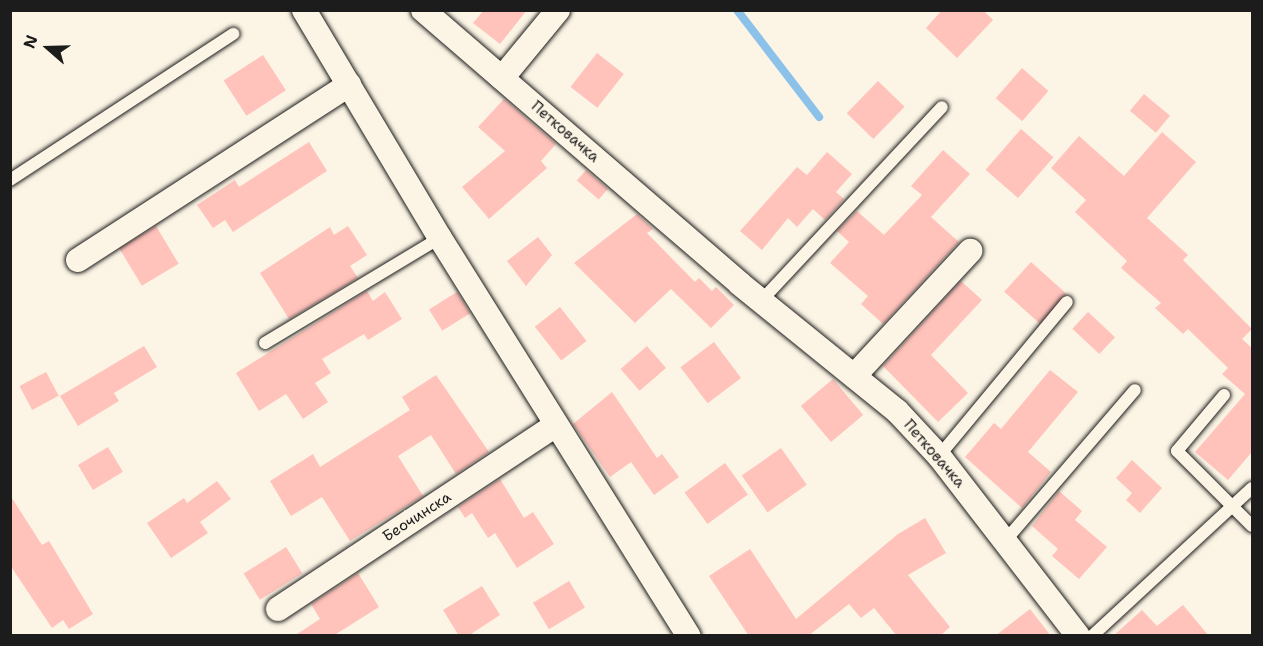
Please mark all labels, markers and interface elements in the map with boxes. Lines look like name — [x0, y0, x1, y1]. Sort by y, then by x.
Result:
north arrow — [18, 18, 78, 78]
text: N — [19, 32, 43, 51]
street label: Петковачка — [527, 98, 603, 166]
street label: Петковачка — [900, 416, 968, 492]
street label: Беочинска — [379, 488, 455, 546]

